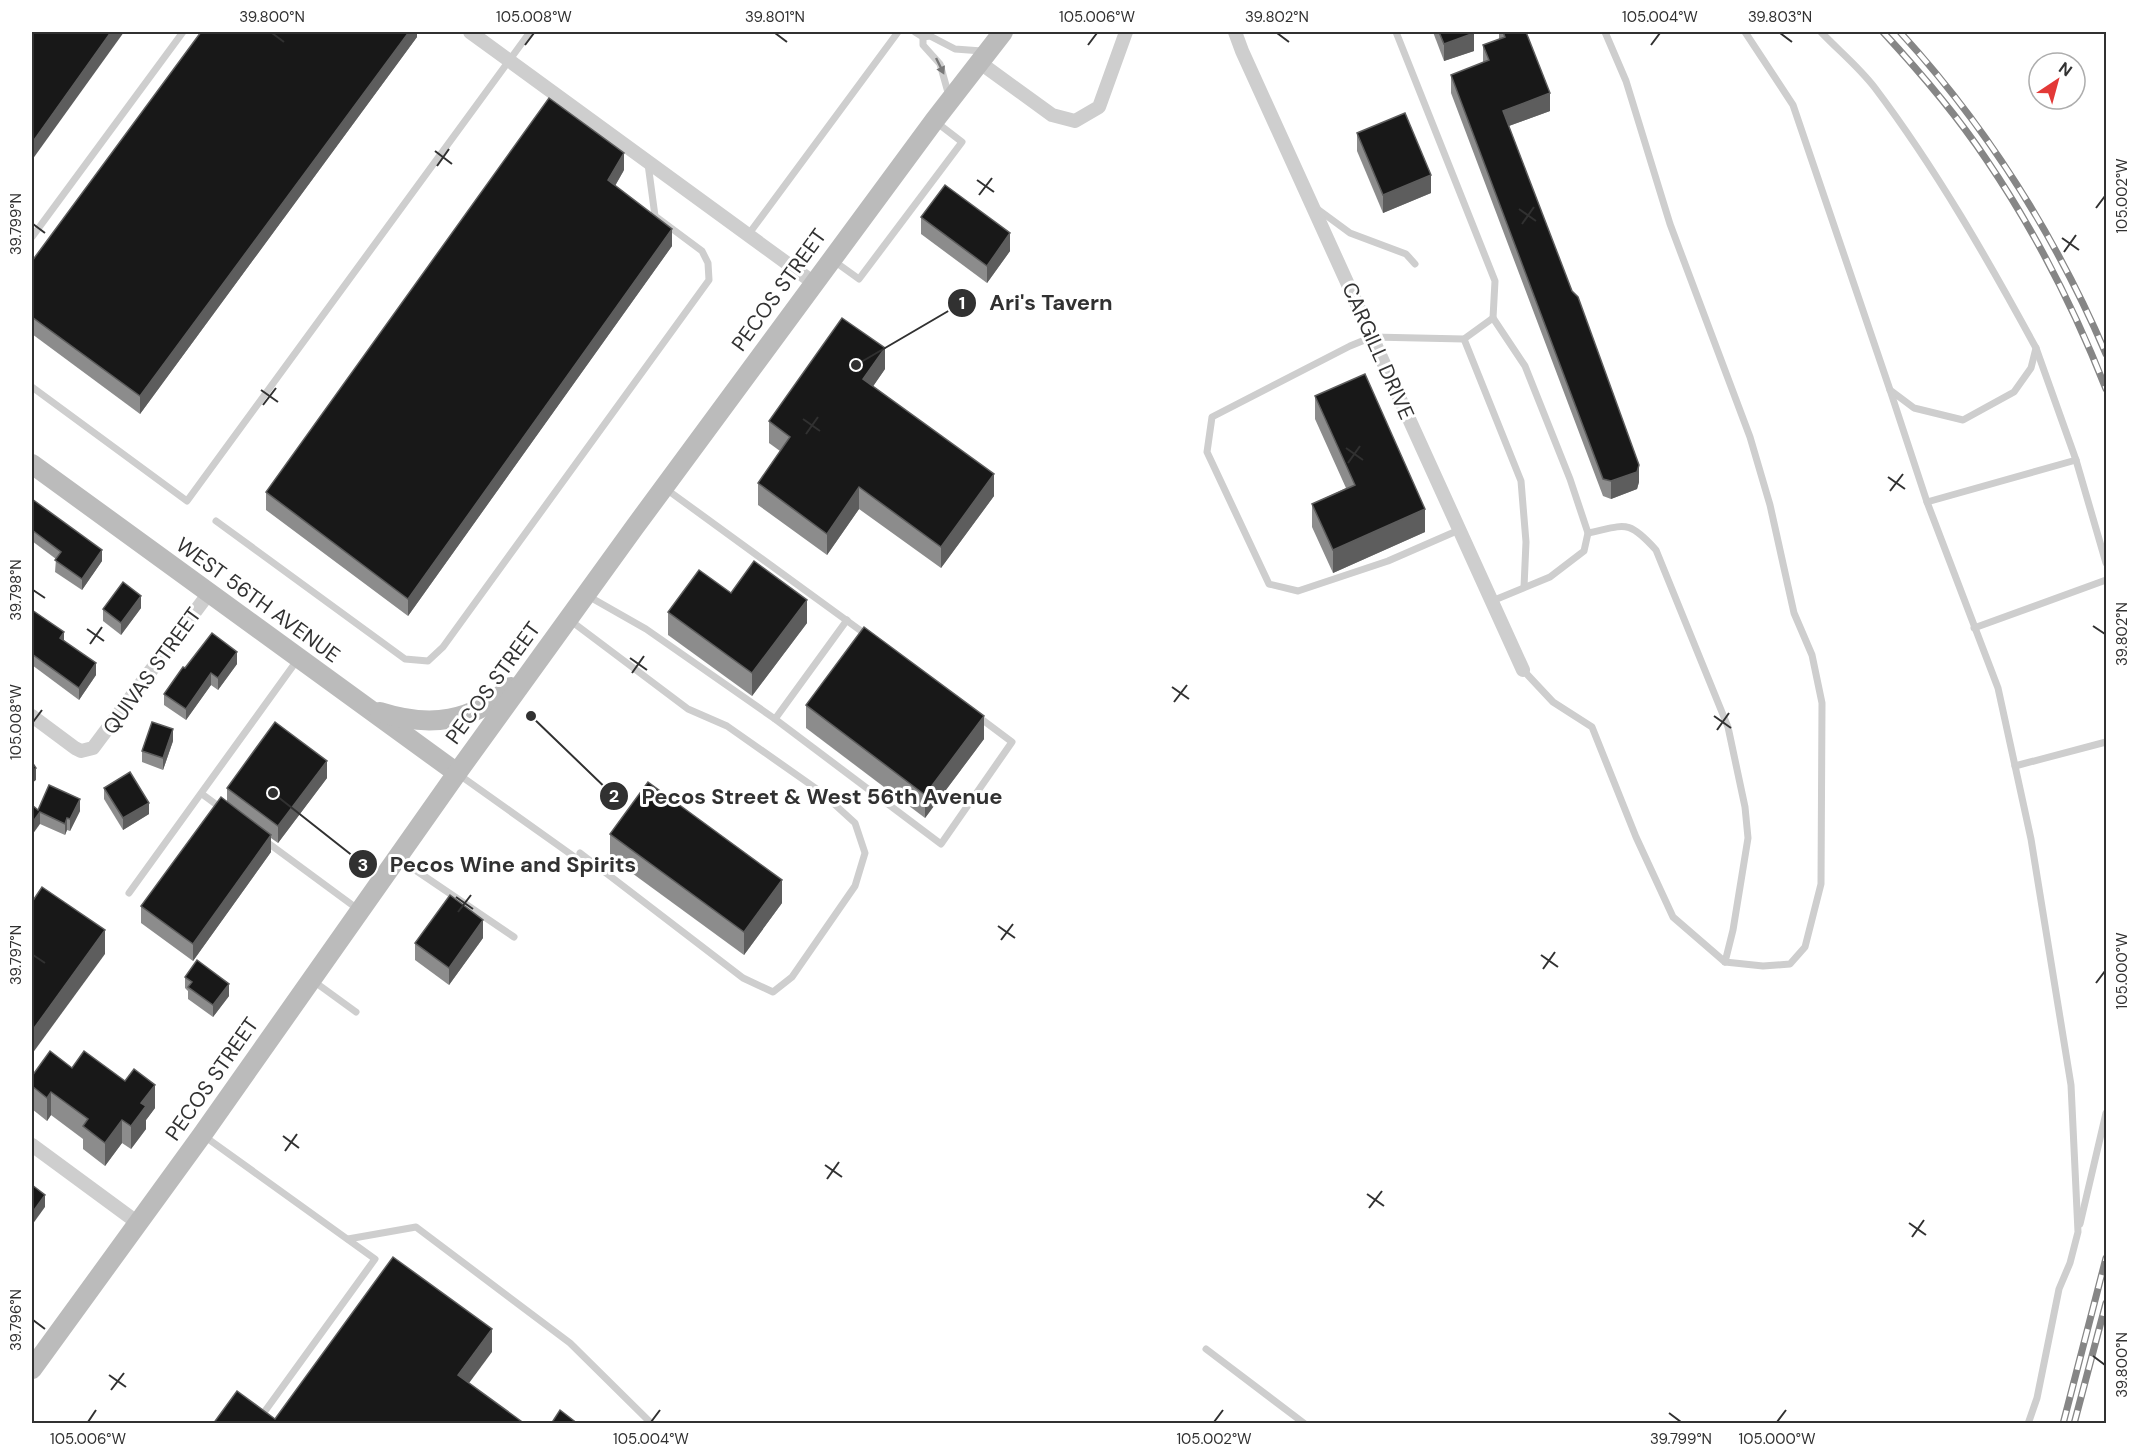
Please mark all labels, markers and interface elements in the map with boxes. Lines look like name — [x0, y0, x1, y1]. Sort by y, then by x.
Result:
text: 39.800°N — [239, 7, 305, 27]
text: 105.008°W — [496, 7, 572, 27]
text: 39.801°N — [745, 7, 805, 27]
text: 105.006°W — [1059, 7, 1136, 27]
text: 39.802°N — [1245, 7, 1309, 27]
text: 105.004°W — [1622, 7, 1698, 27]
text: 39.803°N — [1748, 7, 1812, 27]
north arrow — [2027, 51, 2087, 111]
one-way arrow — [934, 57, 944, 75]
text: N — [2055, 57, 2076, 81]
text: 105.002°W — [2112, 158, 2132, 234]
text: 39.799°N — [6, 193, 26, 255]
street label: PECOS STREET — [725, 223, 833, 357]
street label: CARGILL DRIVE — [1335, 278, 1421, 424]
callout: Ari's Tavern — [947, 283, 1124, 323]
text: Ari's Tavern — [989, 288, 1113, 317]
text: 1 — [959, 291, 965, 315]
street label: WEST 56TH AVENUE — [170, 531, 346, 669]
text: 39.798°N — [6, 559, 26, 621]
street label: QUIVAS STREET — [97, 602, 208, 740]
text: 39.802°N — [2112, 602, 2132, 666]
street label: PECOS STREET — [439, 616, 547, 750]
text: 105.008°W — [6, 684, 26, 760]
callout: Pecos Street & West 56th Avenue — [599, 776, 1014, 816]
text: Pecos Street & West 56th Avenue — [641, 782, 1003, 811]
text: 2 — [609, 784, 619, 808]
callout: Pecos Wine and Spirits — [348, 844, 648, 884]
text: Pecos Wine and Spirits — [390, 850, 636, 879]
text: 3 — [358, 853, 368, 877]
text: 39.797°N — [6, 925, 26, 985]
text: 105.000°W — [2112, 932, 2132, 1009]
street label: PECOS STREET — [159, 1012, 265, 1146]
text: 39.796°N — [6, 1289, 26, 1351]
text: 39.800°N — [2112, 1332, 2132, 1398]
text: 105.006°W — [50, 1429, 127, 1449]
text: 105.004°W — [613, 1429, 689, 1449]
text: 105.002°W — [1176, 1429, 1252, 1449]
text: 39.799°N — [1650, 1429, 1712, 1449]
text: 105.000°W — [1739, 1429, 1816, 1449]

